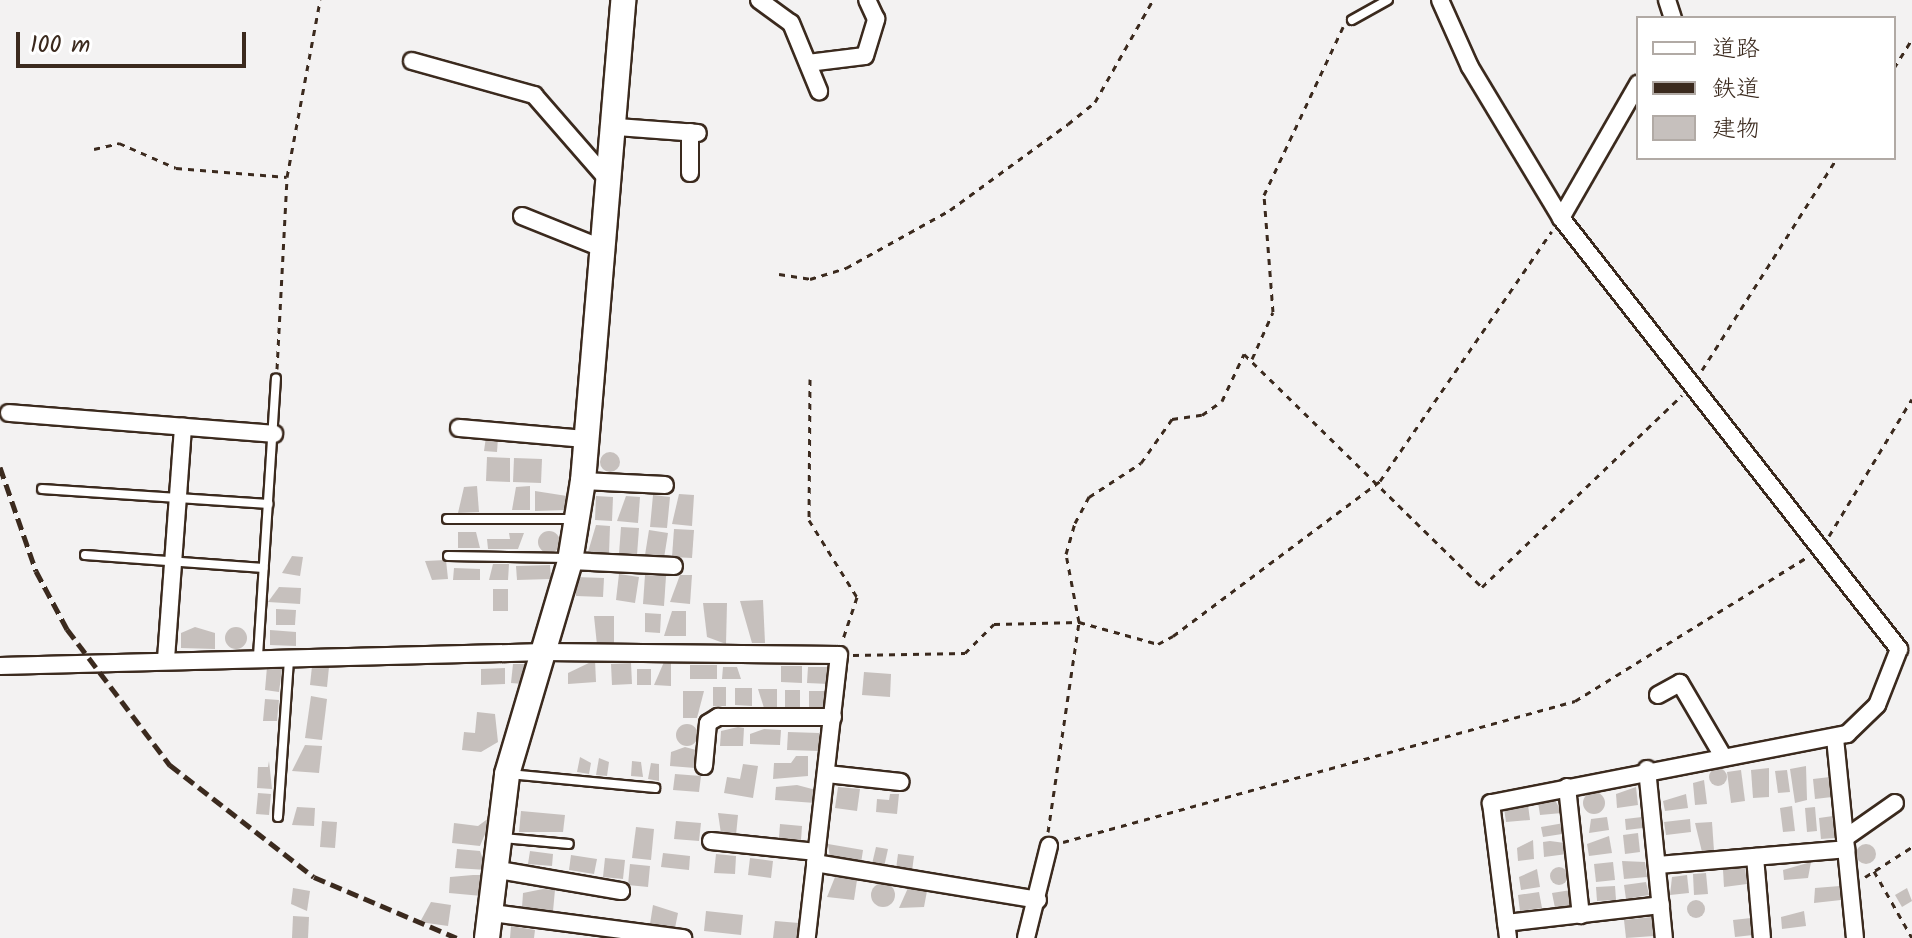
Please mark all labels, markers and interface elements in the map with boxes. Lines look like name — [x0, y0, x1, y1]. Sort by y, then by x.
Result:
scale bar — [20, 16, 250, 66]
legend — [1636, 16, 1896, 160]
text: 100 m — [30, 26, 90, 65]
text: 道路 — [1712, 30, 1760, 69]
text: 鉄道 — [1712, 70, 1760, 109]
text: 建物 — [1712, 110, 1760, 149]

